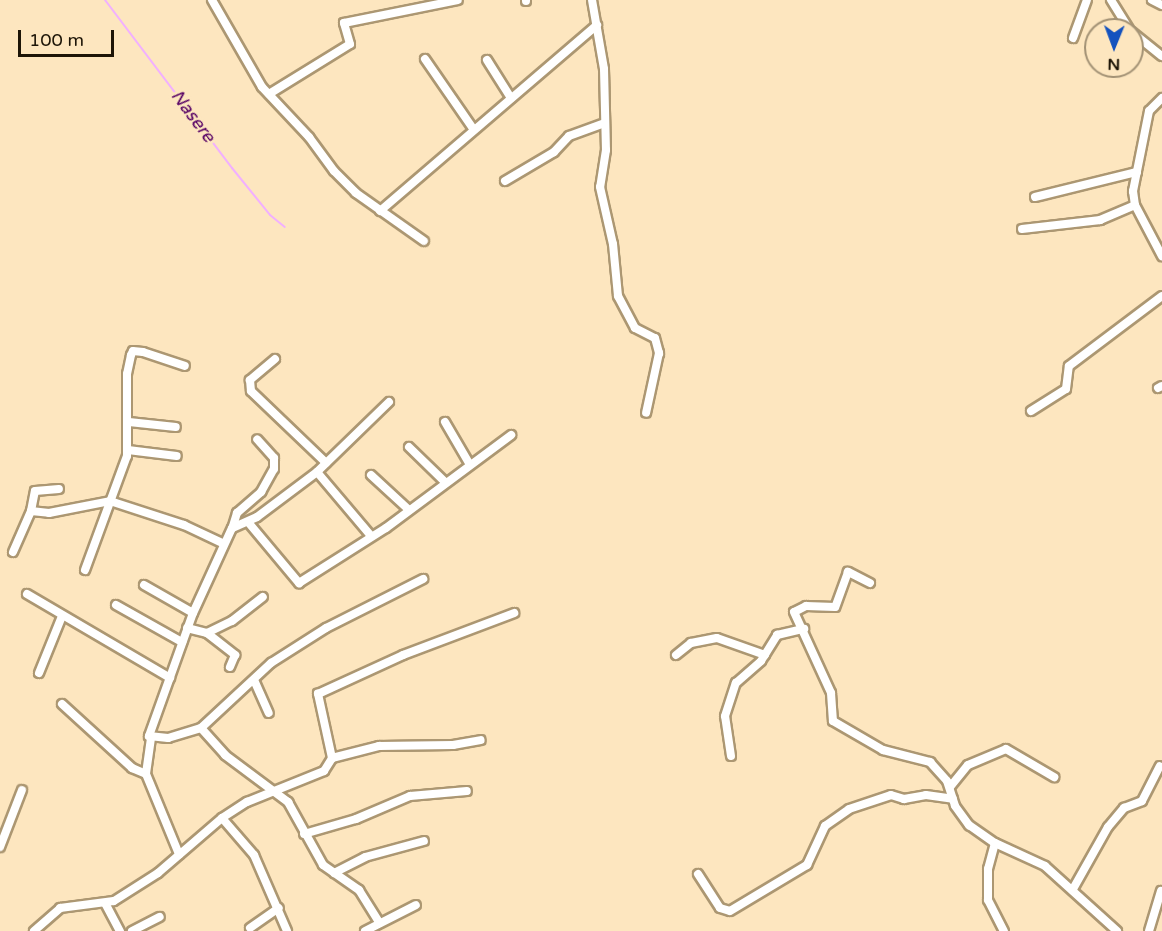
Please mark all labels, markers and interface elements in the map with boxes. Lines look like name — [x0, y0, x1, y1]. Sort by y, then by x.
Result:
scale bar — [21, 18, 117, 56]
north arrow — [1084, 18, 1144, 78]
text: 100 m — [29, 29, 84, 51]
text: N — [1107, 54, 1120, 74]
water label: Nasere — [166, 85, 220, 147]

